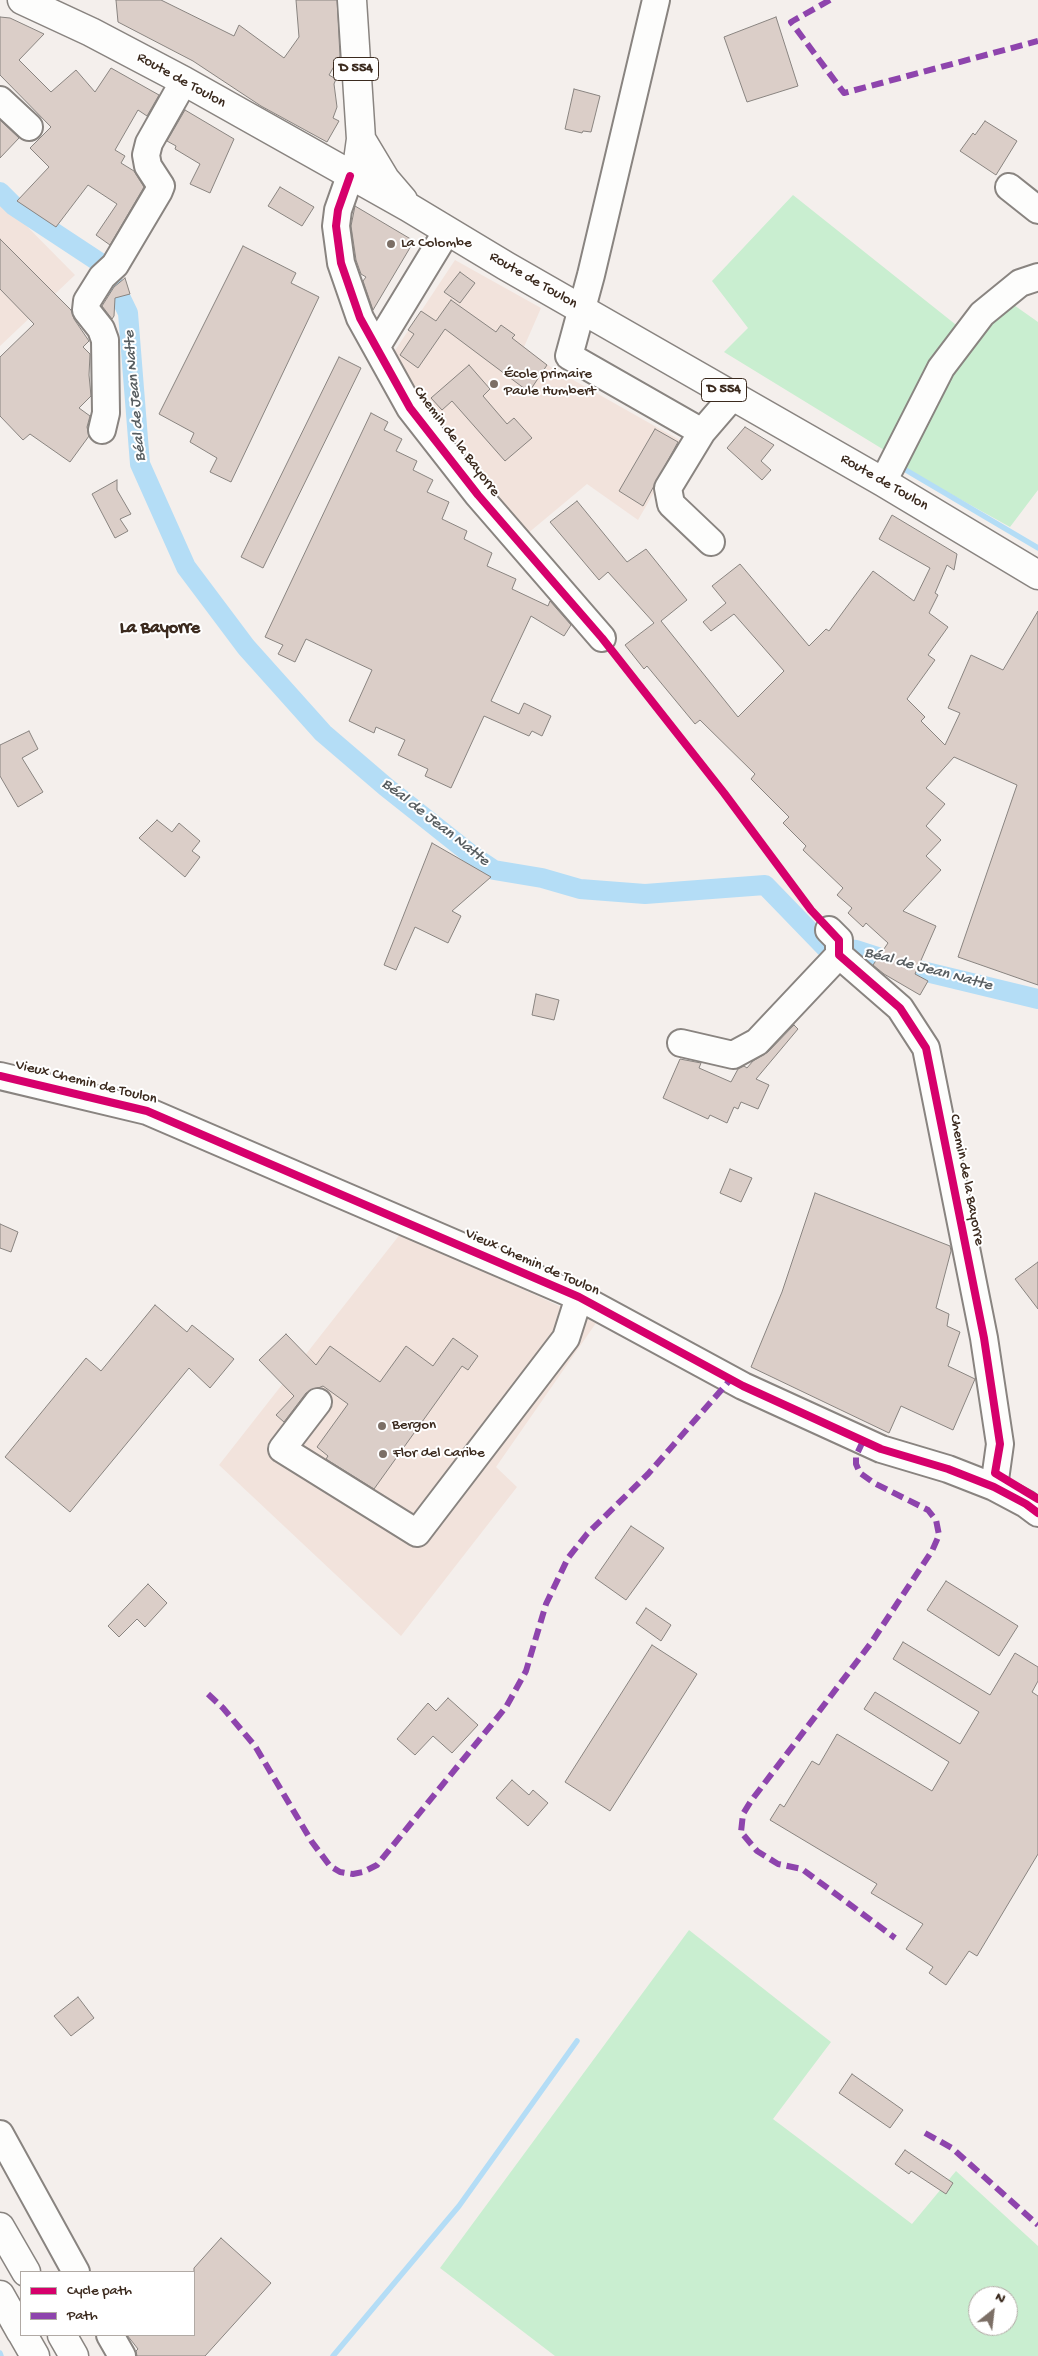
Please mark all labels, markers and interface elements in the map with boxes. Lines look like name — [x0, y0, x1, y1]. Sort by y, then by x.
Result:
street label: Route de Toulon — [133, 49, 229, 113]
road number: D 554 — [334, 58, 378, 80]
place label: La Colombe — [401, 235, 472, 253]
marker: La Colombe — [385, 238, 397, 250]
street label: Route de Toulon — [486, 248, 580, 314]
water label: Béal de Jean Natte — [121, 330, 151, 462]
place label: École primaire Paule Humbert — [504, 366, 596, 401]
marker: École primaire Paule Humbert — [488, 378, 500, 390]
road number: D 554 — [702, 378, 746, 402]
street label: Chemin de la Bayorre — [409, 383, 503, 501]
street label: Route de Toulon — [837, 450, 931, 516]
district label: La Bayorre — [120, 618, 200, 640]
water label: Béal de Jean Natte — [377, 775, 493, 871]
water label: Béal de Jean Natte — [862, 944, 994, 996]
street label: Vieux Chemin de Toulon — [13, 1057, 159, 1109]
street label: Chemin de la Bayorre — [944, 1113, 988, 1247]
street label: Vieux Chemin de Toulon — [462, 1225, 602, 1301]
place label: Bergon — [392, 1417, 436, 1435]
marker: Bergon — [376, 1420, 388, 1432]
place label: Flor del Caribe — [393, 1445, 485, 1463]
marker: Flor del Caribe — [377, 1448, 389, 1460]
legend — [20, 2271, 195, 2336]
text: Cycle path — [67, 2282, 132, 2300]
north arrow — [968, 2286, 1018, 2336]
text: N — [992, 2289, 1008, 2308]
text: Path — [67, 2307, 98, 2325]

